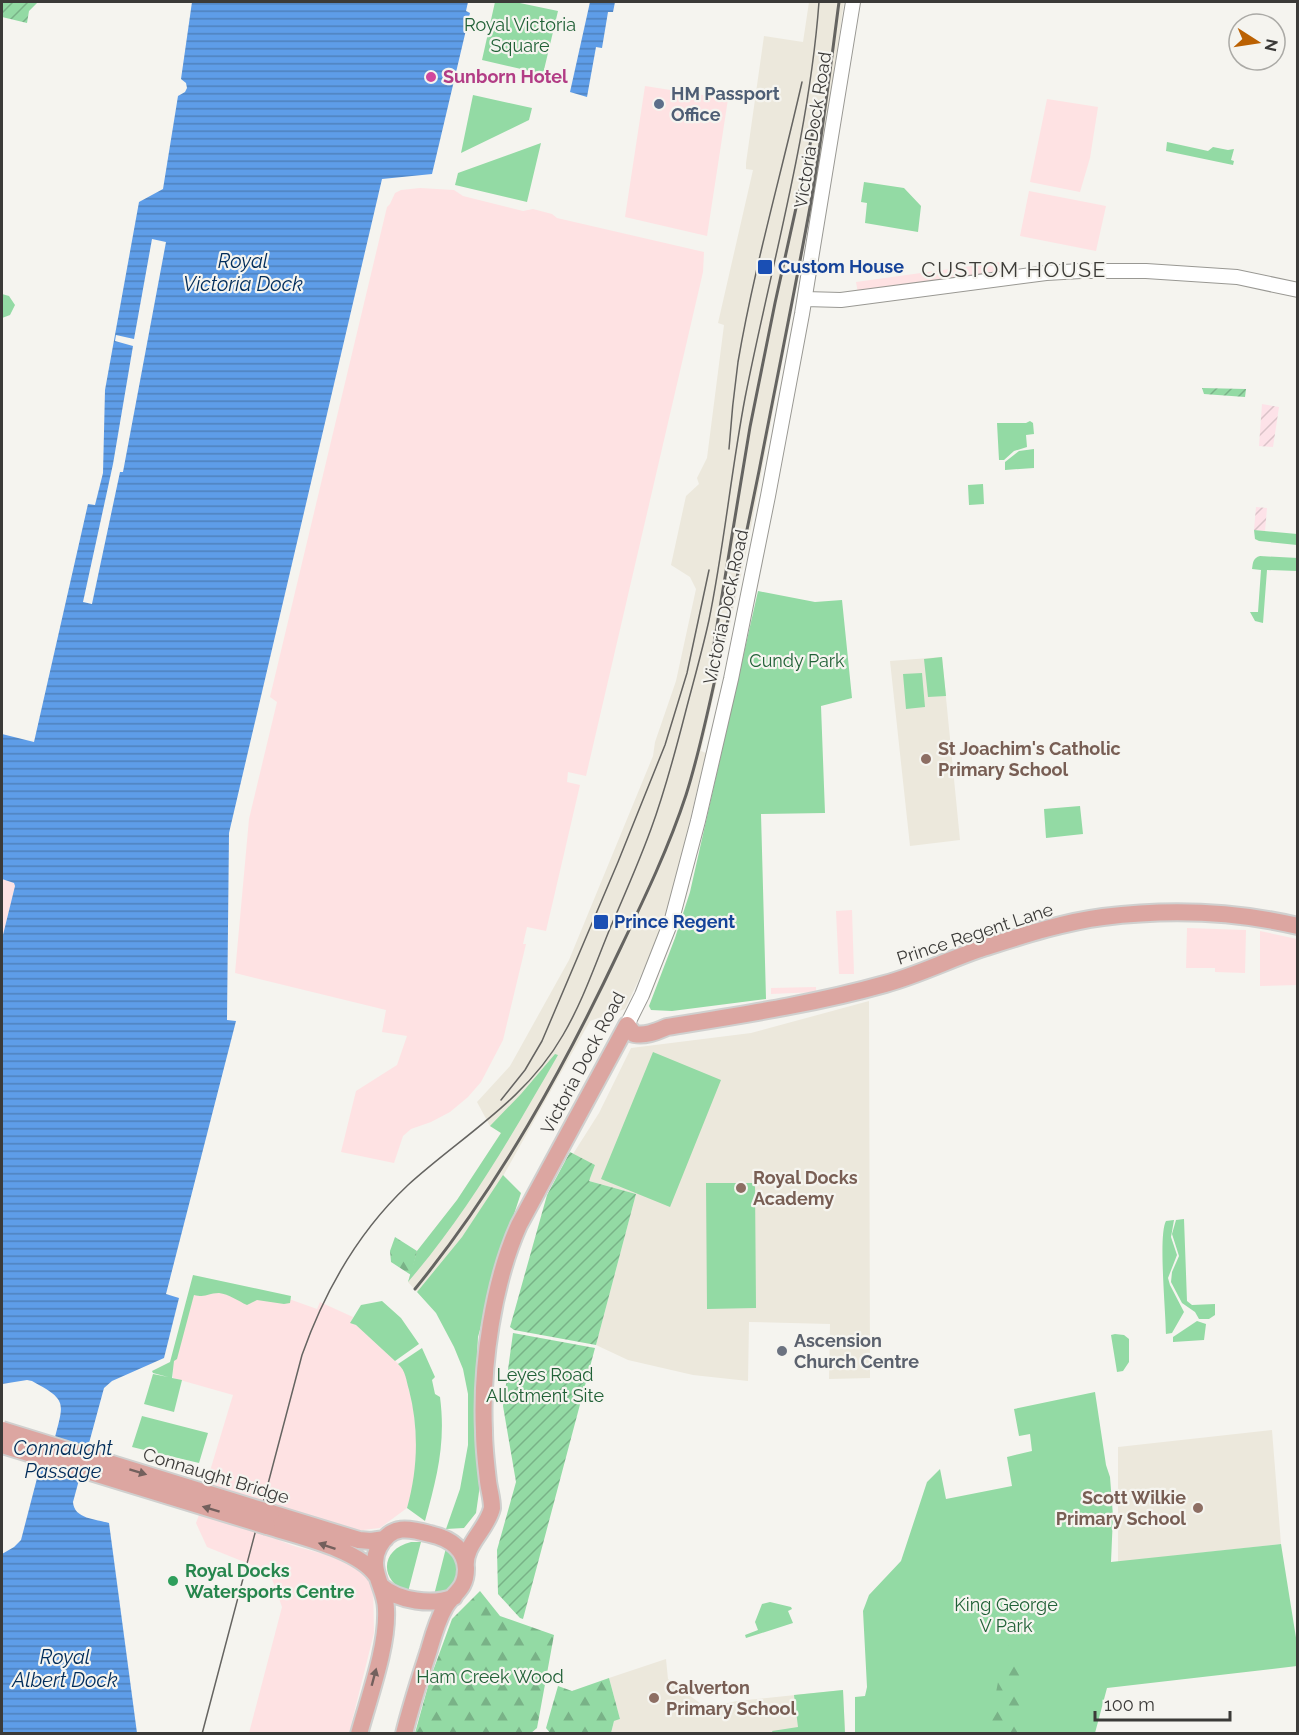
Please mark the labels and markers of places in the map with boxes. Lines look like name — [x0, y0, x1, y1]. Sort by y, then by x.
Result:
place label: Sunborn Hotel — [443, 66, 568, 87]
marker: Sunborn Hotel — [424, 70, 438, 84]
place label: HM Passport Office — [671, 83, 780, 125]
marker: HM Passport Office — [652, 97, 666, 111]
place label: Custom House — [778, 256, 904, 277]
marker: Custom House — [756, 258, 774, 276]
place label: St Joachim's Catholic Primary School — [938, 738, 1121, 780]
marker: St Joachim's Catholic Primary School — [919, 752, 933, 766]
place label: Prince Regent — [614, 911, 735, 932]
marker: Prince Regent — [592, 913, 610, 931]
place label: Royal Docks Academy — [753, 1167, 858, 1209]
marker: Royal Docks Academy — [734, 1181, 748, 1195]
place label: Ascension Church Centre — [794, 1330, 919, 1372]
marker: Ascension Church Centre — [775, 1344, 789, 1358]
place label: Scott Wilkie Primary School — [1056, 1487, 1186, 1529]
marker: Scott Wilkie Primary School — [1191, 1501, 1205, 1515]
place label: Royal Docks Watersports Centre — [185, 1560, 355, 1602]
marker: Royal Docks Watersports Centre — [166, 1574, 180, 1588]
place label: Calverton Primary School — [666, 1677, 796, 1719]
marker: Calverton Primary School — [647, 1691, 661, 1705]

